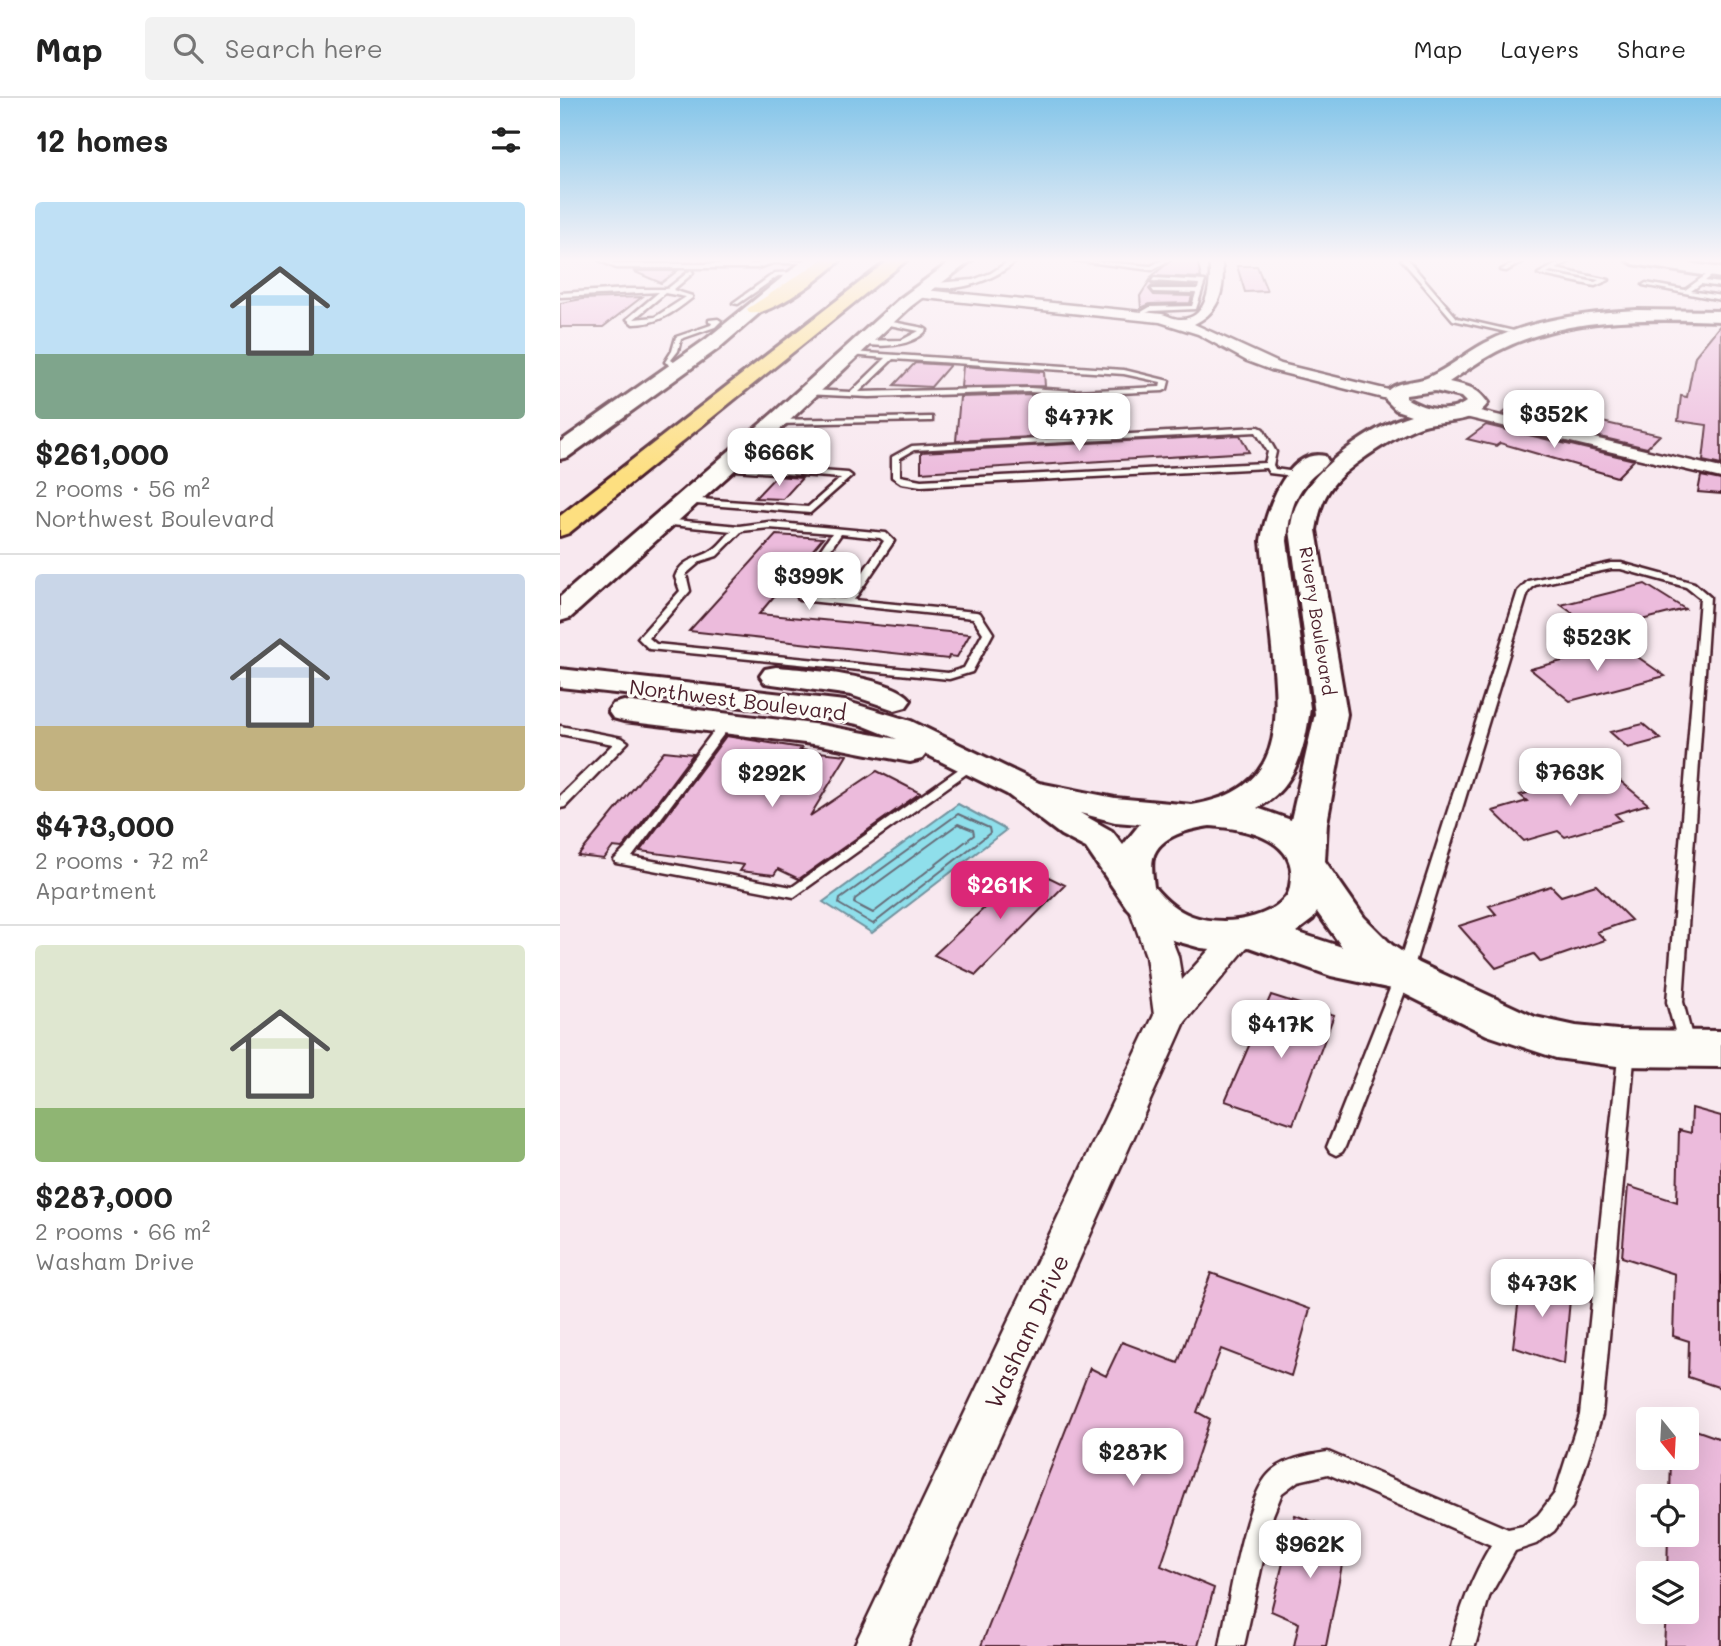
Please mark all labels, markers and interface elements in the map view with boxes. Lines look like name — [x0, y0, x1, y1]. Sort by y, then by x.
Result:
search box — [145, 17, 635, 80]
text: Map — [35, 27, 103, 70]
icon: search — [169, 29, 207, 67]
text: Search here — [225, 31, 383, 65]
text: Map — [1414, 33, 1462, 64]
text: Layers — [1500, 33, 1579, 64]
text: Share — [1617, 33, 1686, 64]
text: 12 homes — [35, 120, 168, 160]
icon: filters — [487, 121, 525, 159]
icon: home — [217, 248, 343, 374]
pin: $352K — [1505, 390, 1603, 450]
pin: $477K — [1030, 394, 1128, 453]
text: $352K — [1519, 398, 1589, 428]
text: $477K — [1044, 401, 1114, 431]
pin: $666K — [730, 428, 828, 488]
text: $261,000 — [35, 433, 169, 473]
text: $666K — [743, 436, 815, 466]
text: 2 rooms · 56 m² — [35, 473, 210, 503]
text: Northwest Boulevard — [35, 503, 274, 533]
street label: Rivery Boulevard — [1294, 545, 1342, 697]
pin: $399K — [760, 552, 858, 612]
text: $399K — [774, 560, 844, 590]
pin: $523K — [1548, 614, 1646, 673]
icon: home — [217, 620, 343, 746]
text: $523K — [1562, 621, 1632, 651]
street label: Northwest Boulevard — [628, 672, 848, 726]
pin: $763K — [1521, 748, 1619, 808]
pin: $292K — [723, 750, 821, 809]
text: $763K — [1535, 756, 1605, 786]
text: $292K — [738, 757, 806, 787]
text: $473,000 — [35, 805, 174, 845]
text: 2 rooms · 72 m² — [35, 845, 208, 875]
pin: $261K — [951, 862, 1049, 921]
text: $261K — [967, 869, 1033, 899]
text: Apartment — [35, 875, 157, 905]
icon: home — [217, 991, 343, 1117]
pin: $417K — [1232, 1000, 1330, 1060]
text: $417K — [1248, 1008, 1314, 1038]
text: $287,000 — [35, 1176, 173, 1216]
text: 2 rooms · 66 m² — [35, 1216, 210, 1246]
text: Washam Drive — [35, 1246, 194, 1276]
street label: Washam Drive — [977, 1249, 1075, 1413]
pin: $473K — [1493, 1260, 1591, 1319]
text: $473K — [1507, 1267, 1577, 1297]
north arrow — [1636, 1407, 1699, 1470]
map controls — [1636, 1407, 1699, 1624]
pin: $287K — [1084, 1428, 1182, 1488]
text: $287K — [1098, 1436, 1168, 1466]
button: locate — [1636, 1484, 1699, 1547]
pin: $962K — [1261, 1520, 1359, 1580]
text: $962K — [1275, 1528, 1345, 1558]
button: layers — [1636, 1561, 1699, 1624]

